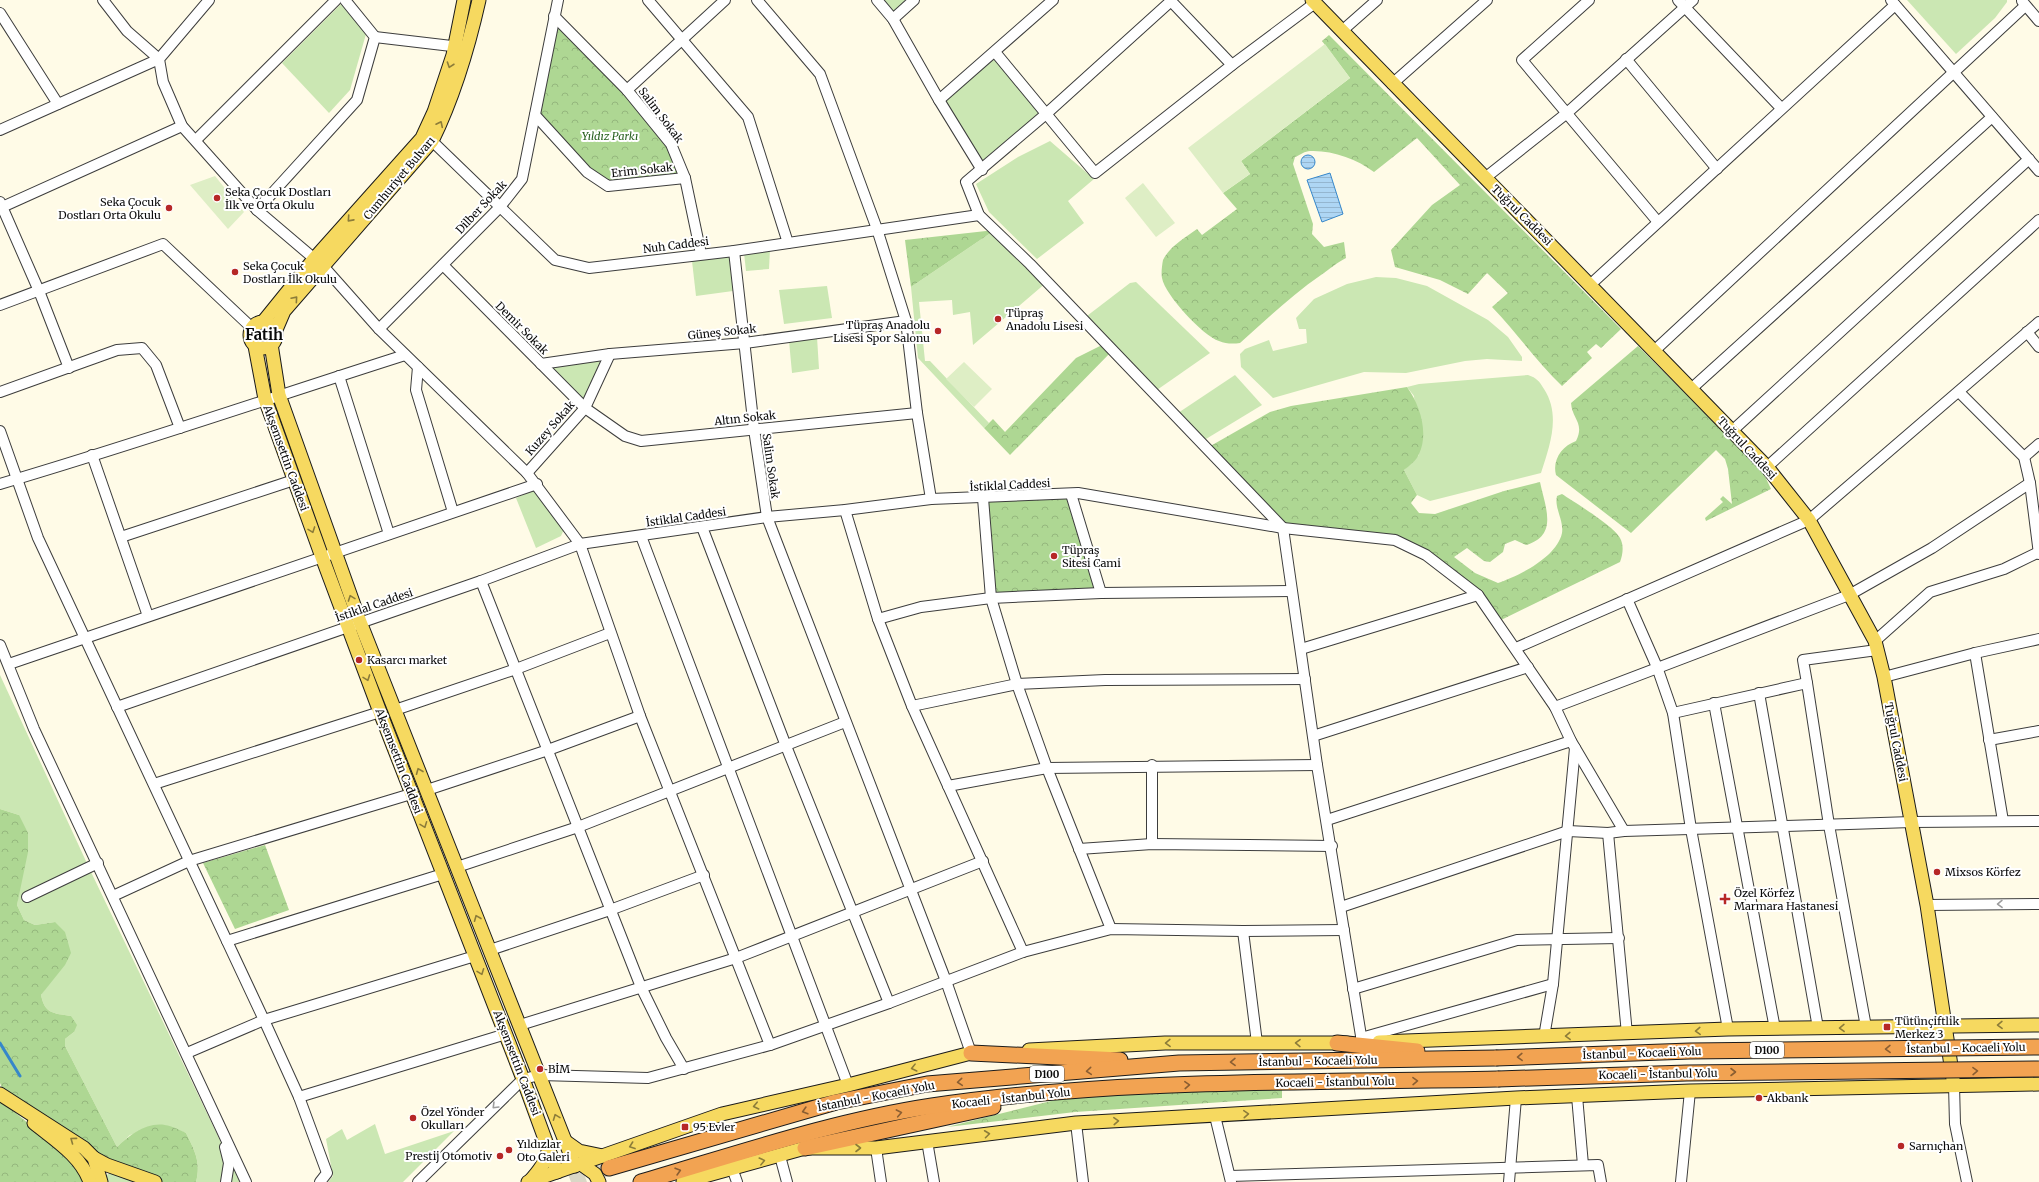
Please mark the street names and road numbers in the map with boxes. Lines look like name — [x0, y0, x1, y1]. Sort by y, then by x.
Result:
street label: Salim Sokak — [636, 84, 686, 146]
street label: Cumhuriyet Bulvarı — [360, 133, 438, 222]
street label: Erim Sokak — [611, 160, 673, 180]
street label: Dilber Sokak — [453, 177, 509, 237]
street label: Tuğrul Caddesi — [1489, 182, 1556, 249]
street label: Nuh Caddesi — [642, 234, 710, 256]
street label: Demir Sokak — [493, 299, 551, 357]
street label: Güneş Sokak — [687, 321, 757, 343]
street label: Kuzey Sokak — [522, 398, 578, 458]
street label: Akşemsettin Caddesi — [260, 402, 312, 513]
street label: Altın Sokak — [713, 408, 776, 428]
street label: Tuğrul Caddesi — [1714, 414, 1780, 482]
street label: Salim Sokak — [759, 432, 783, 500]
street label: İstiklal Caddesi — [969, 476, 1051, 494]
street label: İstiklal Caddesi — [645, 504, 727, 530]
street label: İstiklal Caddesi — [333, 585, 415, 625]
street label: Tuğrul Caddesi — [1881, 701, 1911, 783]
street label: Akşemsettin Caddesi — [372, 705, 426, 816]
street label: Akşemsettin Caddesi — [490, 1007, 544, 1118]
street label: İstanbul - Kocaeli Yolu — [1906, 1040, 2026, 1056]
road number: D100 — [1750, 1042, 1784, 1058]
street label: İstanbul - Kocaeli Yolu — [1582, 1044, 1702, 1062]
street label: İstanbul - Kocaeli Yolu — [1258, 1053, 1378, 1069]
road number: D100 — [1030, 1066, 1064, 1082]
street label: Kocaeli - İstanbul Yolu — [1598, 1066, 1718, 1082]
street label: Kocaeli - İstanbul Yolu — [1275, 1074, 1395, 1090]
street label: İstanbul - Kocaeli Yolu — [816, 1078, 936, 1114]
street label: Kocaeli - İstanbul Yolu — [951, 1085, 1071, 1111]

